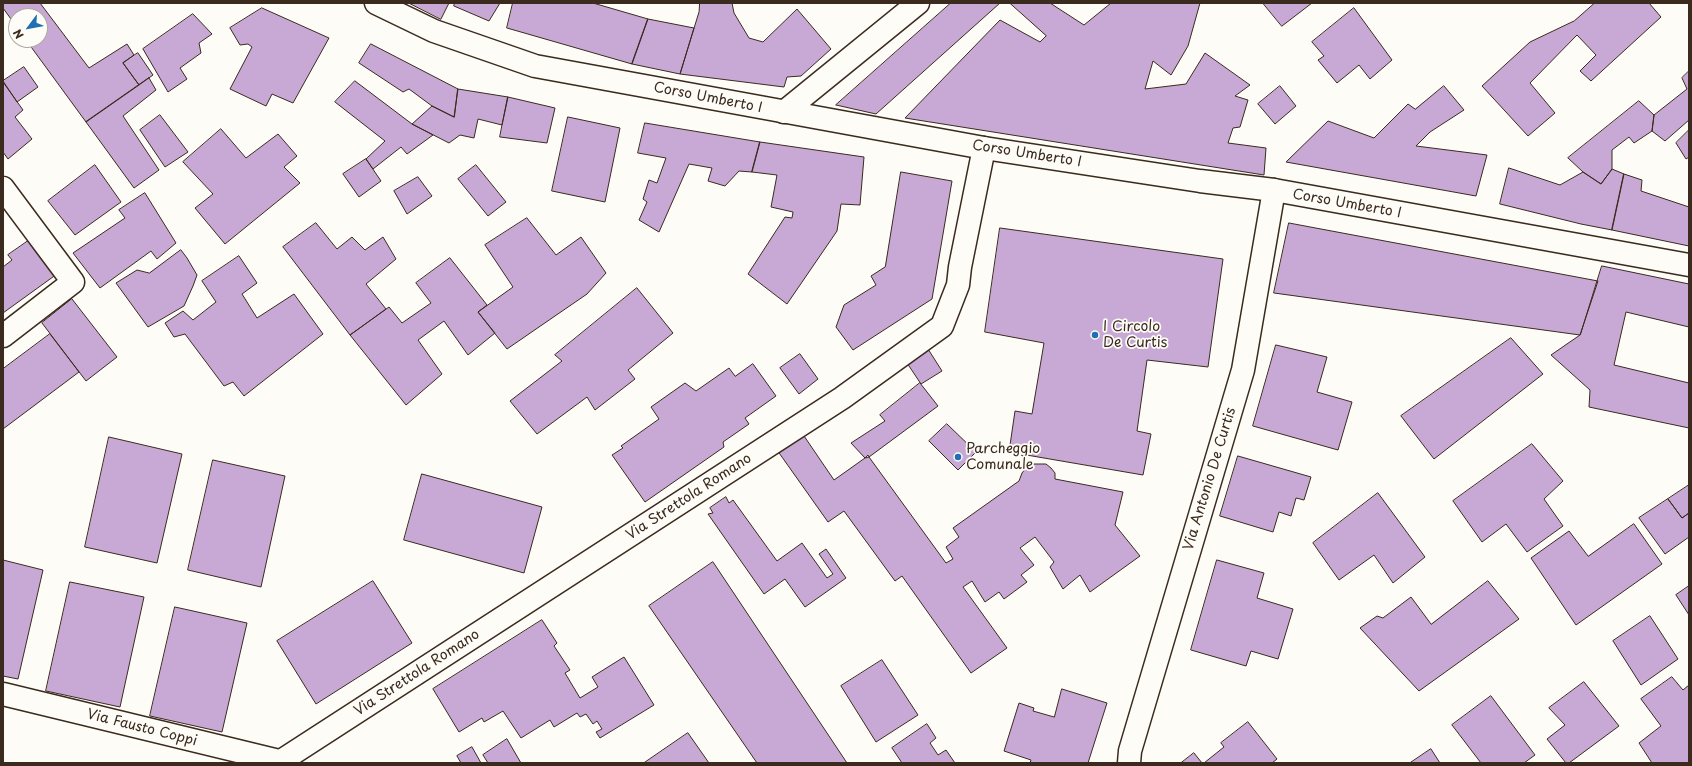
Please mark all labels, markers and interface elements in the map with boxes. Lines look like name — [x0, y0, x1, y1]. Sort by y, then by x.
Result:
north arrow — [8, 8, 48, 48]
text: N — [9, 26, 28, 42]
street label: Corso Umberto I — [652, 79, 764, 117]
street label: Corso Umberto I — [971, 137, 1083, 171]
street label: Corso Umberto I — [1291, 186, 1403, 222]
place label: I Circolo De Curtis — [1103, 319, 1167, 352]
marker: I Circolo De Curtis — [1090, 330, 1100, 340]
street label: Via Antonio De Curtis — [1180, 405, 1240, 553]
place label: Parcheggio Comunale — [966, 441, 1040, 474]
street label: Via Strettola Romano — [623, 450, 755, 544]
marker: Parcheggio Comunale — [953, 452, 963, 462]
street label: Via Strettola Romano — [351, 626, 483, 720]
street label: Via Fausto Coppi — [85, 706, 199, 750]

